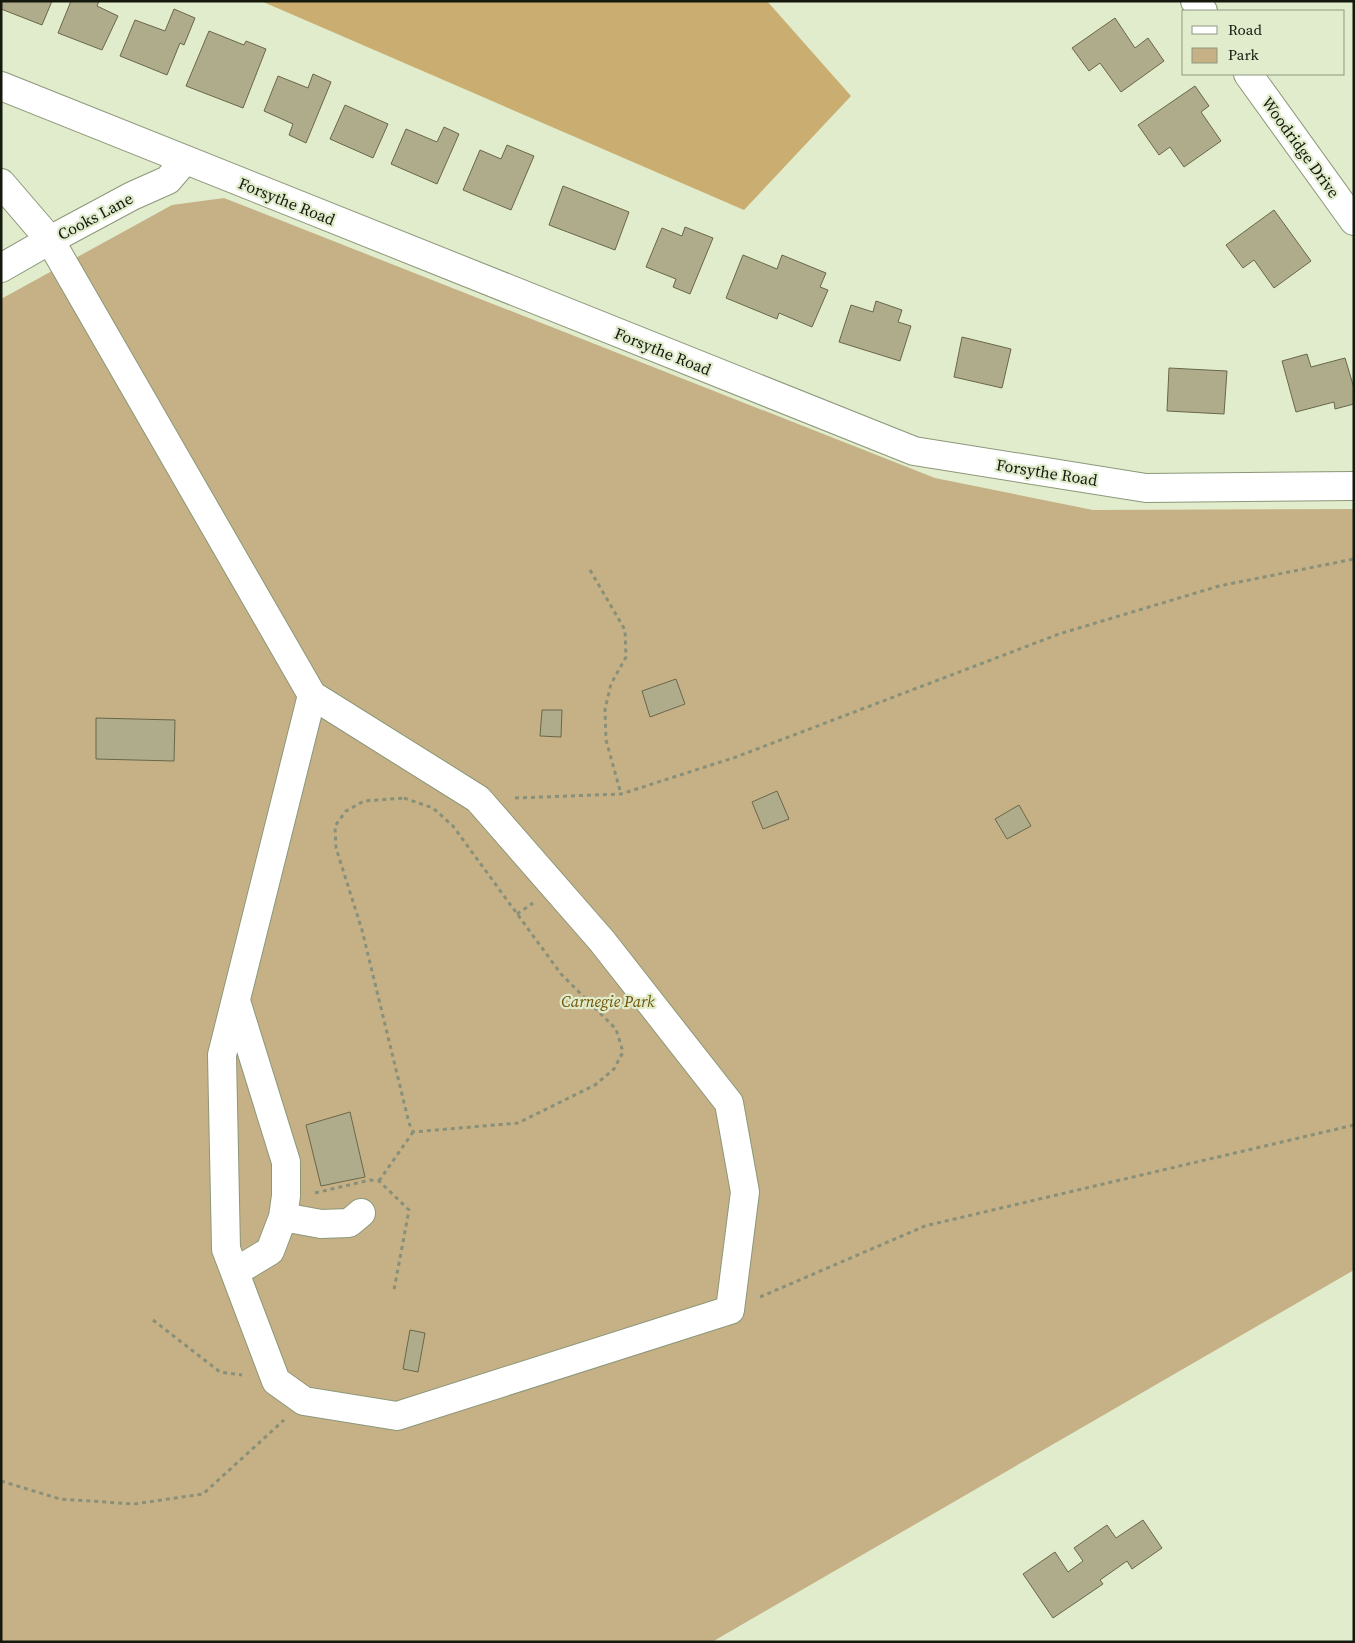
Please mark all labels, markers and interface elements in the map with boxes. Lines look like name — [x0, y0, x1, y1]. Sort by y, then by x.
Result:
legend — [1182, 10, 1345, 75]
text: Road — [1228, 19, 1262, 40]
text: Park — [1228, 44, 1260, 65]
street label: Woodridge Drive — [1257, 92, 1345, 202]
street label: Forsythe Road — [235, 172, 339, 230]
street label: Cooks Lane — [54, 187, 136, 245]
street label: Forsythe Road — [611, 322, 715, 380]
street label: Forsythe Road — [995, 453, 1099, 491]
park label: Carnegie Park — [561, 990, 655, 1012]

